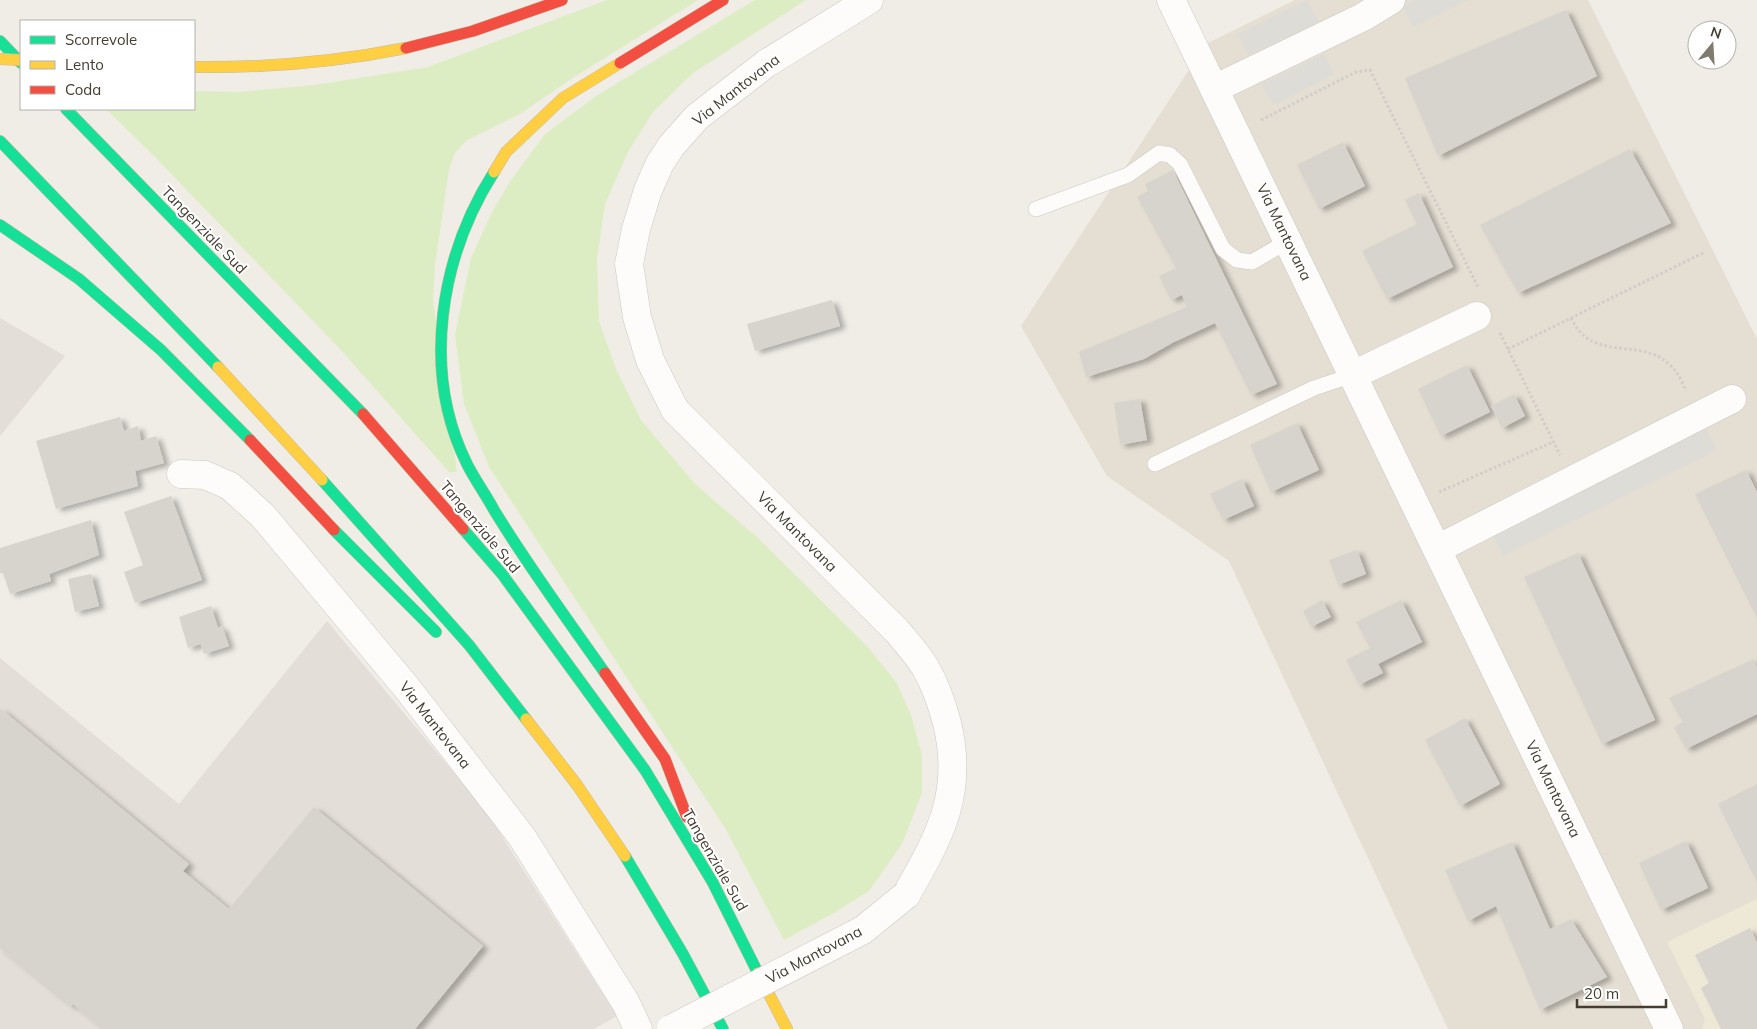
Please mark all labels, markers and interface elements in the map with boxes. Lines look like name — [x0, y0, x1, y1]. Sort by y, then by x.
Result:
legend — [20, 20, 195, 110]
north arrow — [1687, 20, 1737, 70]
text: N — [1708, 22, 1724, 43]
text: Scorrevole — [65, 30, 137, 49]
street label: Via Mantovana — [688, 50, 783, 130]
text: Lento — [65, 55, 104, 74]
text: Coda — [65, 80, 101, 99]
street label: Via Mantovana — [1253, 180, 1316, 284]
street label: Tangenziale Sud — [158, 182, 251, 278]
street label: Tangenziale Sud — [436, 477, 525, 577]
street label: Via Mantovana — [753, 488, 841, 576]
street label: Via Mantovana — [395, 677, 475, 772]
street label: Via Mantovana — [1522, 737, 1585, 841]
street label: Tangenziale Sud — [679, 805, 752, 914]
street label: Via Mantovana — [763, 921, 865, 988]
scale bar — [1577, 976, 1666, 1008]
text: 20 m — [1584, 984, 1619, 1003]

